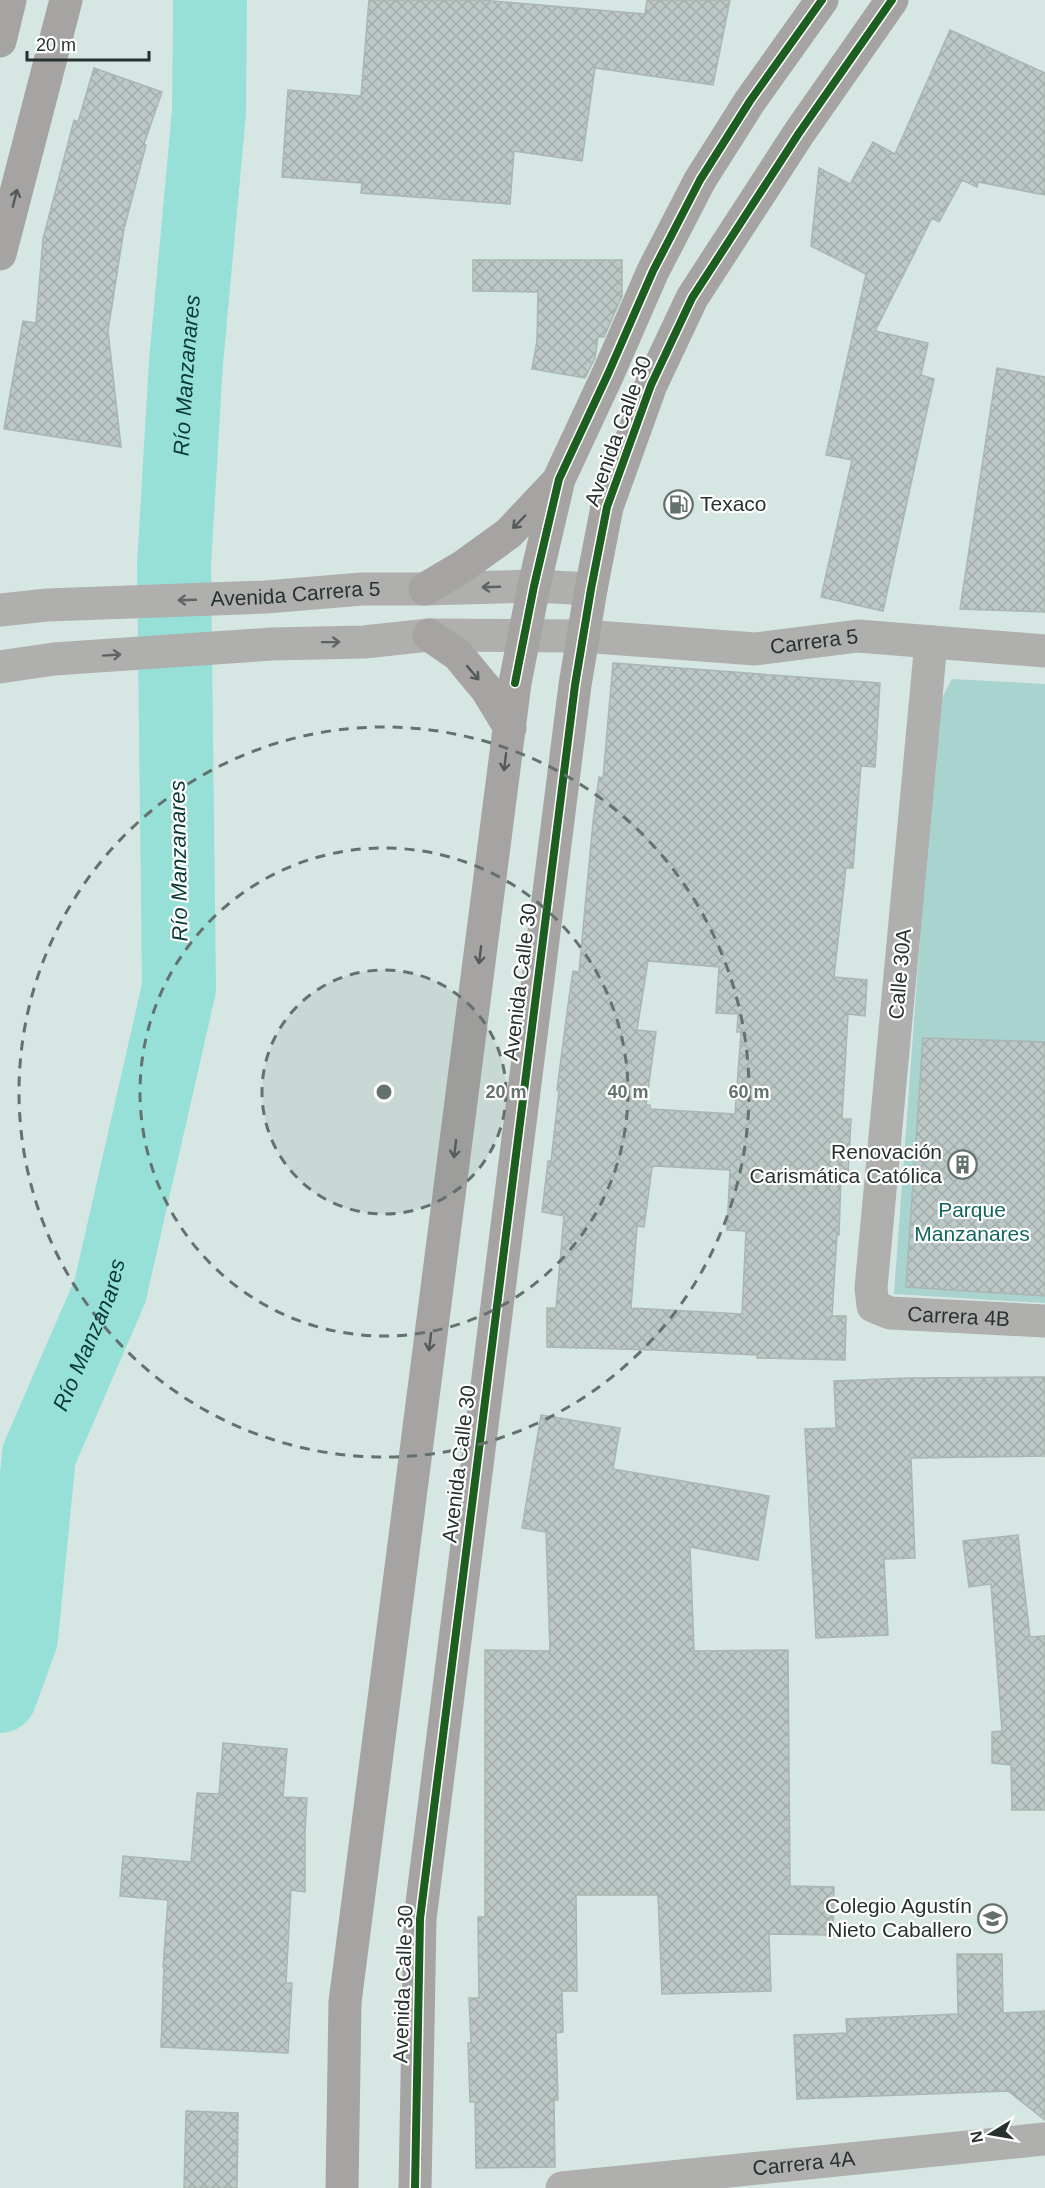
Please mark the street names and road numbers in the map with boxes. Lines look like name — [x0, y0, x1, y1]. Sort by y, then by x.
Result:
street label: Avenida Calle 30 — [580, 352, 655, 509]
street label: Avenida Carrera 5 — [210, 577, 380, 610]
street label: Carrera 5 — [769, 624, 859, 658]
street label: Avenida Calle 30 — [498, 902, 541, 1062]
street label: Calle 30A — [884, 928, 915, 1020]
street label: Carrera 4B — [907, 1302, 1011, 1330]
street label: Avenida Calle 30 — [437, 1384, 480, 1544]
street label: Avenida Calle 30 — [388, 1904, 417, 2064]
street label: Carrera 4A — [751, 2146, 856, 2180]

